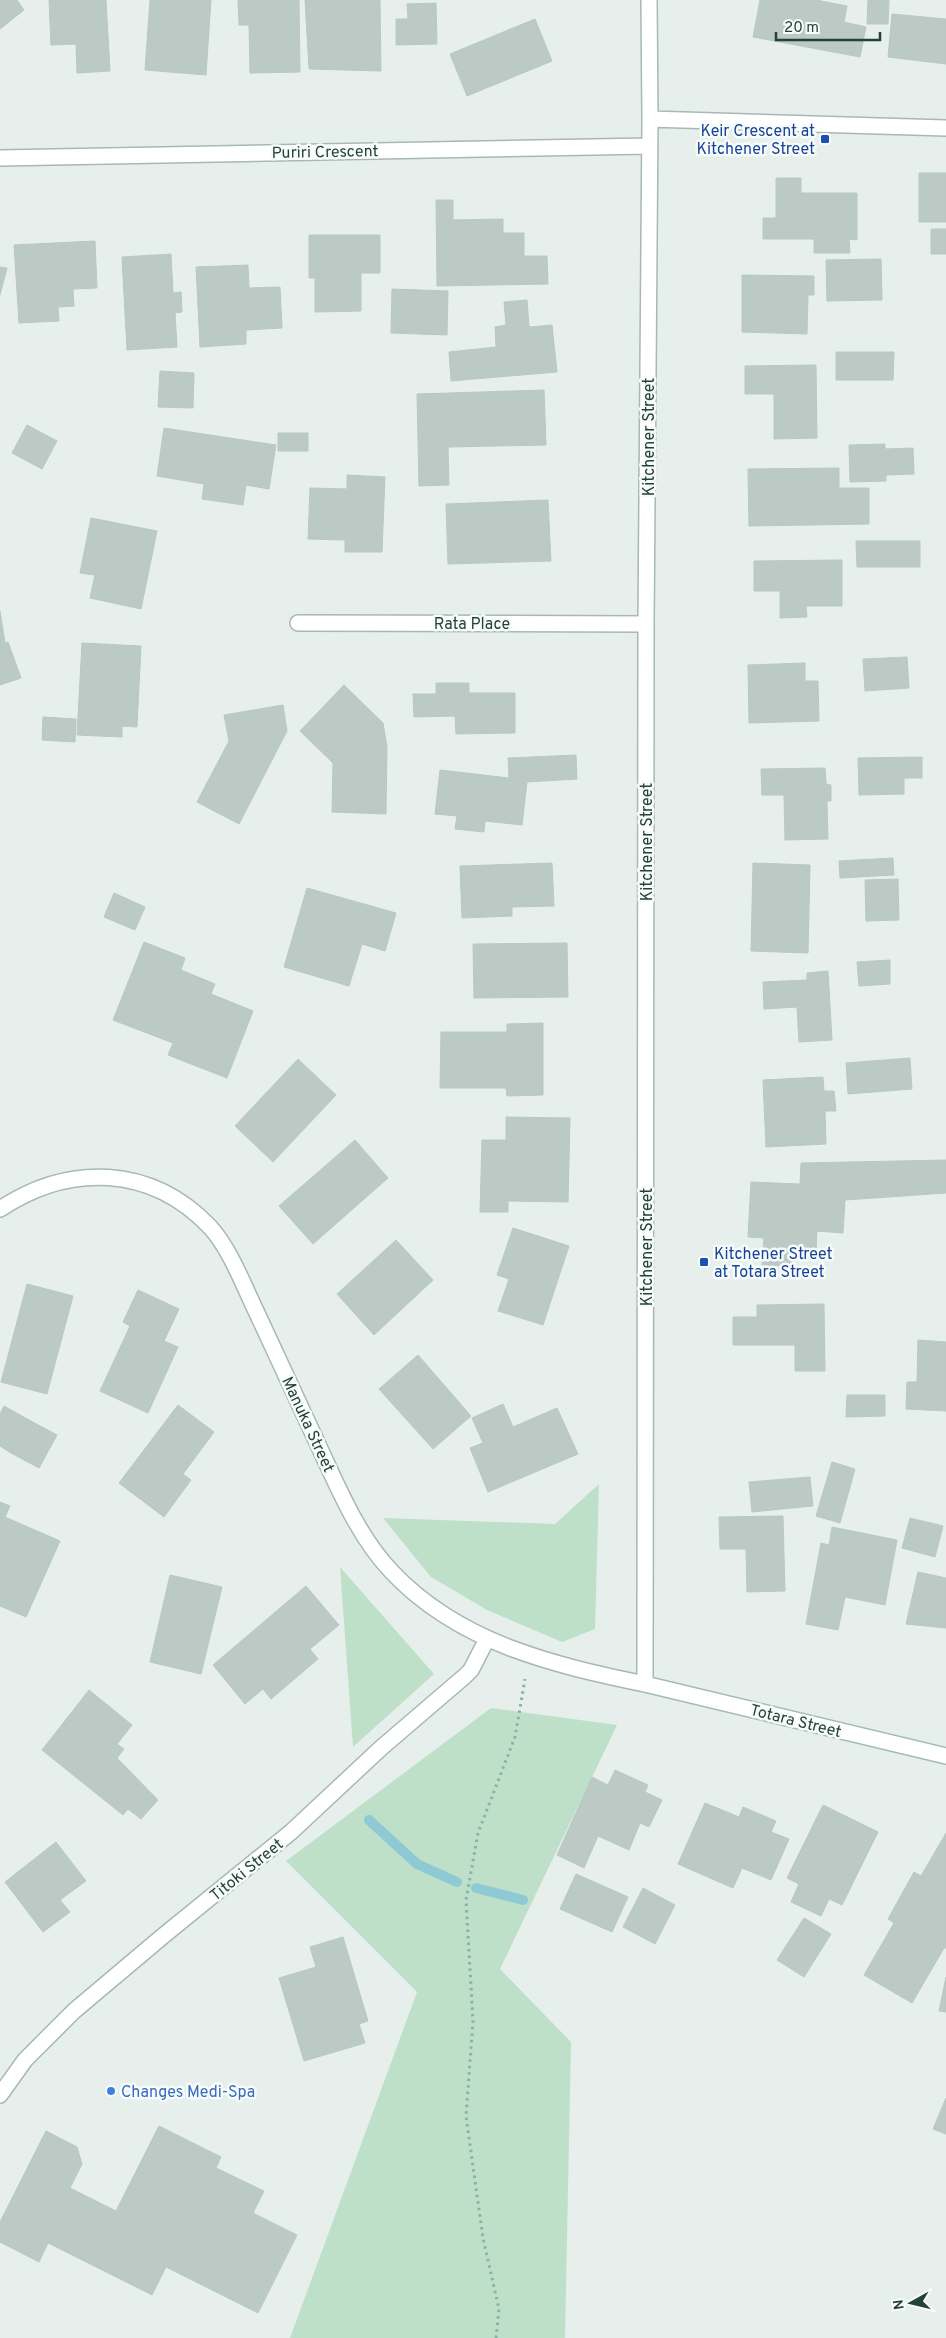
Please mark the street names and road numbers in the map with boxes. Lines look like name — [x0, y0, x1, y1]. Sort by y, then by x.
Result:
street label: Puriri Crescent — [271, 142, 379, 164]
street label: Kitchener Street — [640, 378, 660, 496]
street label: Rata Place — [434, 615, 510, 635]
street label: Kitchener Street — [638, 783, 658, 901]
street label: Kitchener Street — [638, 1188, 658, 1306]
street label: Manuka Street — [276, 1374, 338, 1476]
street label: Totara Street — [748, 1701, 843, 1743]
street label: Titoki Street — [207, 1835, 288, 1906]

